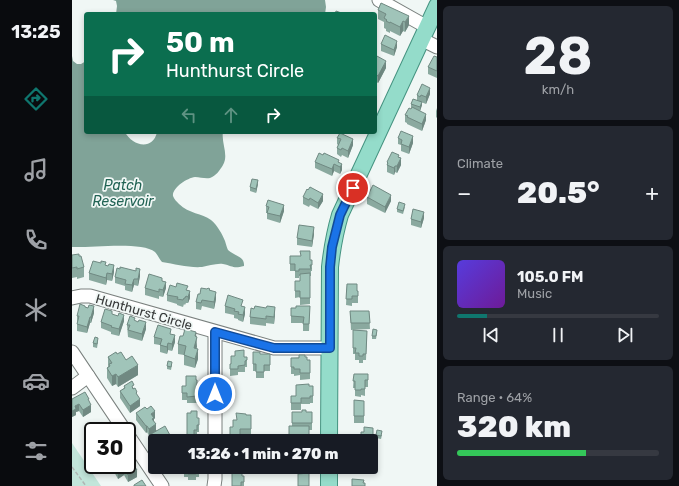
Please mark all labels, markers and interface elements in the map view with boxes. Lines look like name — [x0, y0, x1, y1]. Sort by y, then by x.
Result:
text: 13:25 — [11, 21, 61, 43]
text: 28 — [523, 25, 593, 87]
text: 50 m — [166, 26, 235, 59]
icon: right — [100, 28, 152, 80]
text: Hunthurst Circle — [166, 60, 304, 82]
text: km/h — [542, 82, 574, 97]
icon: directions — [22, 85, 50, 113]
icon: left — [178, 104, 200, 126]
icon: ahead — [220, 104, 242, 126]
icon: right — [262, 104, 284, 126]
icon: music — [22, 156, 50, 184]
text: Climate — [457, 156, 503, 171]
pin — [336, 171, 370, 205]
text: 20.5° — [517, 175, 600, 211]
water label: Patch Reservoir — [92, 177, 154, 210]
icon: arrive — [342, 177, 364, 199]
text: − — [457, 180, 471, 207]
text: + — [645, 180, 659, 207]
icon: phone — [22, 226, 50, 254]
text: 105.0 FM — [517, 268, 584, 286]
text: Music — [517, 286, 552, 301]
street label: Hunthurst Circle — [94, 291, 194, 333]
icon: climate — [22, 296, 50, 324]
icon: previous — [480, 324, 502, 346]
icon: pause — [547, 324, 569, 346]
icon: next — [614, 324, 636, 346]
icon: car — [22, 367, 50, 395]
position arrow — [194, 373, 236, 415]
text: Range · 64% — [457, 390, 532, 405]
text: 320 km — [457, 409, 571, 445]
speed limit sign: 30 — [84, 422, 136, 474]
icon: filters — [22, 437, 50, 465]
text: 13:26 · 1 min · 270 m — [188, 445, 338, 463]

